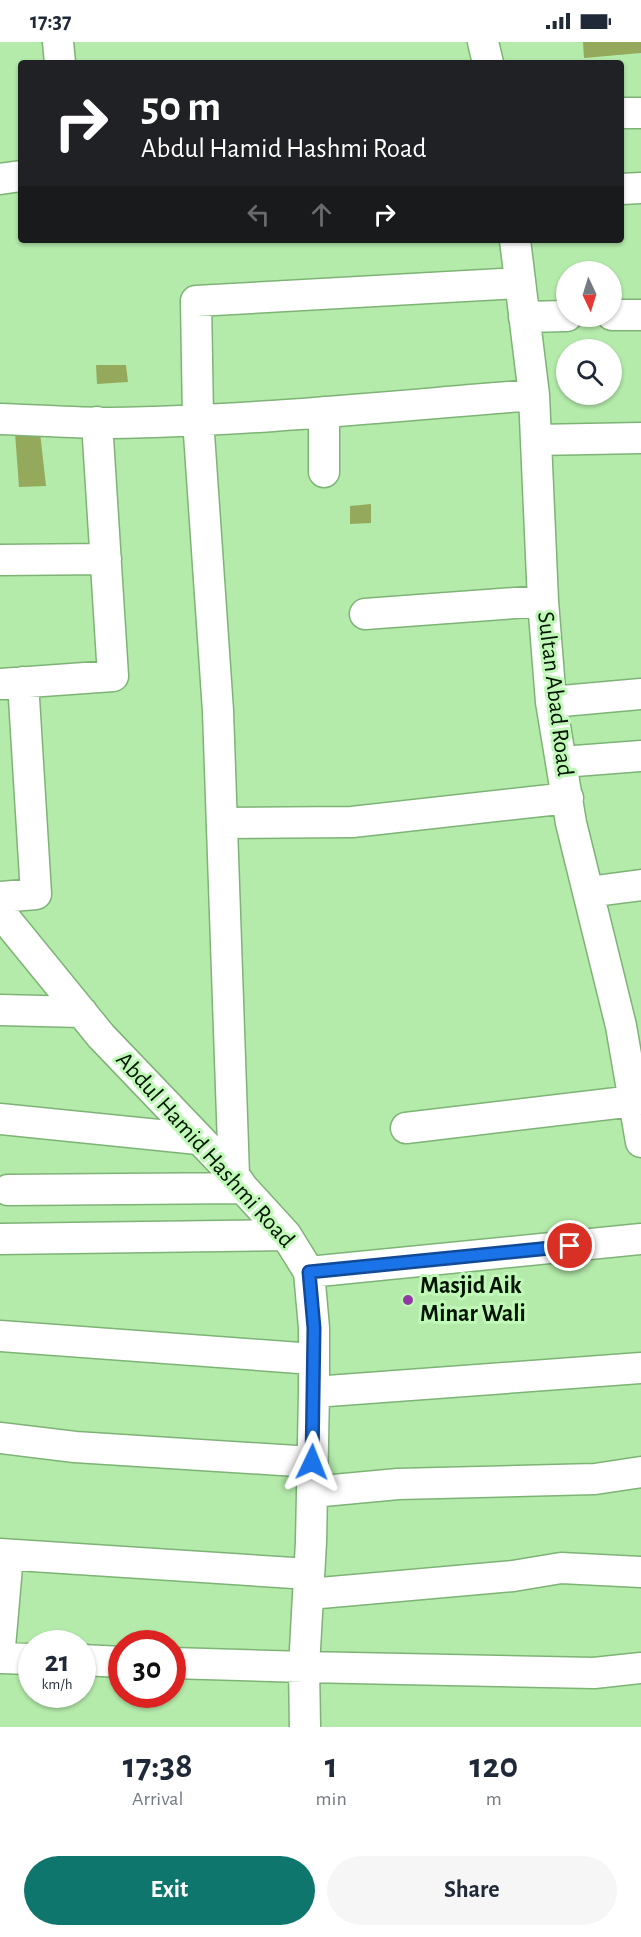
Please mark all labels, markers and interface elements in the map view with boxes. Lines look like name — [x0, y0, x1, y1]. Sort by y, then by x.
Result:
text: 17:37 — [30, 10, 71, 32]
icon: right — [42, 84, 120, 162]
text: 50 m — [141, 86, 221, 128]
text: Abdul Hamid Hashmi Road — [141, 135, 427, 162]
icon: left — [242, 198, 275, 231]
icon: ahead — [305, 198, 338, 231]
icon: right — [368, 198, 401, 231]
north arrow — [556, 261, 622, 327]
map controls — [556, 261, 622, 405]
button: search — [556, 339, 622, 405]
street label: Sultan Abad Road — [533, 610, 577, 778]
street label: Abdul Hamid Hashmi Road — [111, 1048, 299, 1252]
pin — [544, 1220, 595, 1271]
icon: arrive — [553, 1229, 586, 1262]
place label: Masjid Aik Minar Wali — [420, 1274, 526, 1326]
marker: Masjid Aik Minar Wali — [401, 1293, 415, 1307]
position arrow — [280, 1430, 344, 1494]
speed limit sign: 30 — [108, 1630, 186, 1708]
text: 21 — [45, 1647, 69, 1677]
text: km/h — [42, 1677, 72, 1692]
text: 17:38 — [123, 1748, 193, 1784]
text: 1 — [325, 1748, 338, 1784]
text: 120 — [470, 1748, 518, 1784]
text: Arrival — [132, 1789, 183, 1809]
text: min — [316, 1789, 347, 1809]
text: m — [486, 1789, 502, 1809]
button: Exit — [24, 1856, 315, 1925]
button: Share — [327, 1856, 617, 1925]

